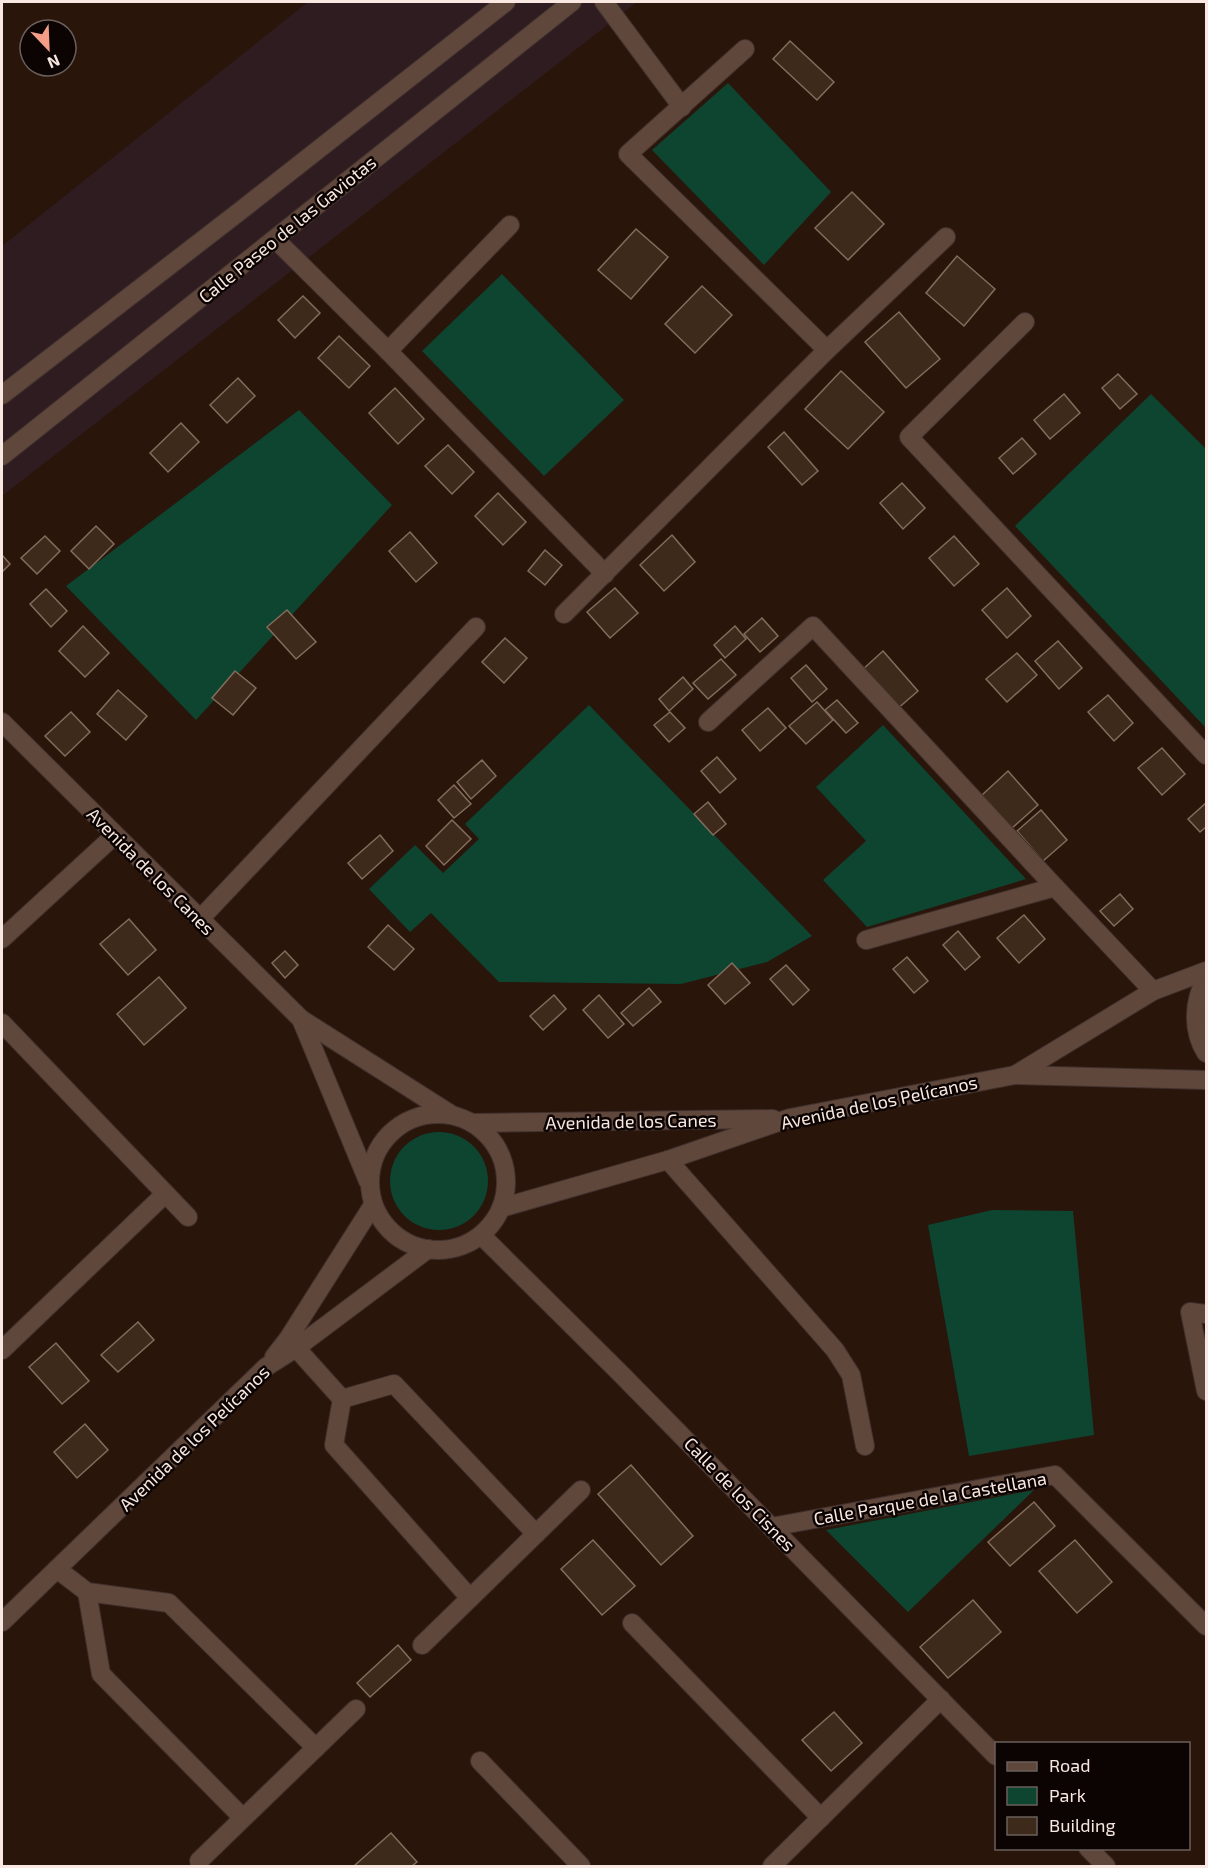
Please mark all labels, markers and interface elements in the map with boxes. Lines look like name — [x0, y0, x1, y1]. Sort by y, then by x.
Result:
north arrow — [18, 18, 78, 78]
text: N — [45, 51, 63, 73]
street label: Calle Paseo de las Gaviotas — [194, 151, 380, 307]
street label: Avenida de los Canes — [83, 803, 219, 939]
street label: Avenida de los Pelícanos — [779, 1070, 979, 1134]
street label: Avenida de los Canes — [545, 1109, 717, 1133]
street label: Avenida de los Pelícanos — [114, 1361, 274, 1515]
street label: Calle de los Cisnes — [680, 1432, 800, 1556]
street label: Calle Parque de la Castellana — [812, 1467, 1048, 1529]
legend — [995, 1742, 1190, 1850]
text: Road — [1049, 1754, 1090, 1776]
text: Park — [1049, 1784, 1086, 1806]
text: Building — [1049, 1814, 1116, 1836]

